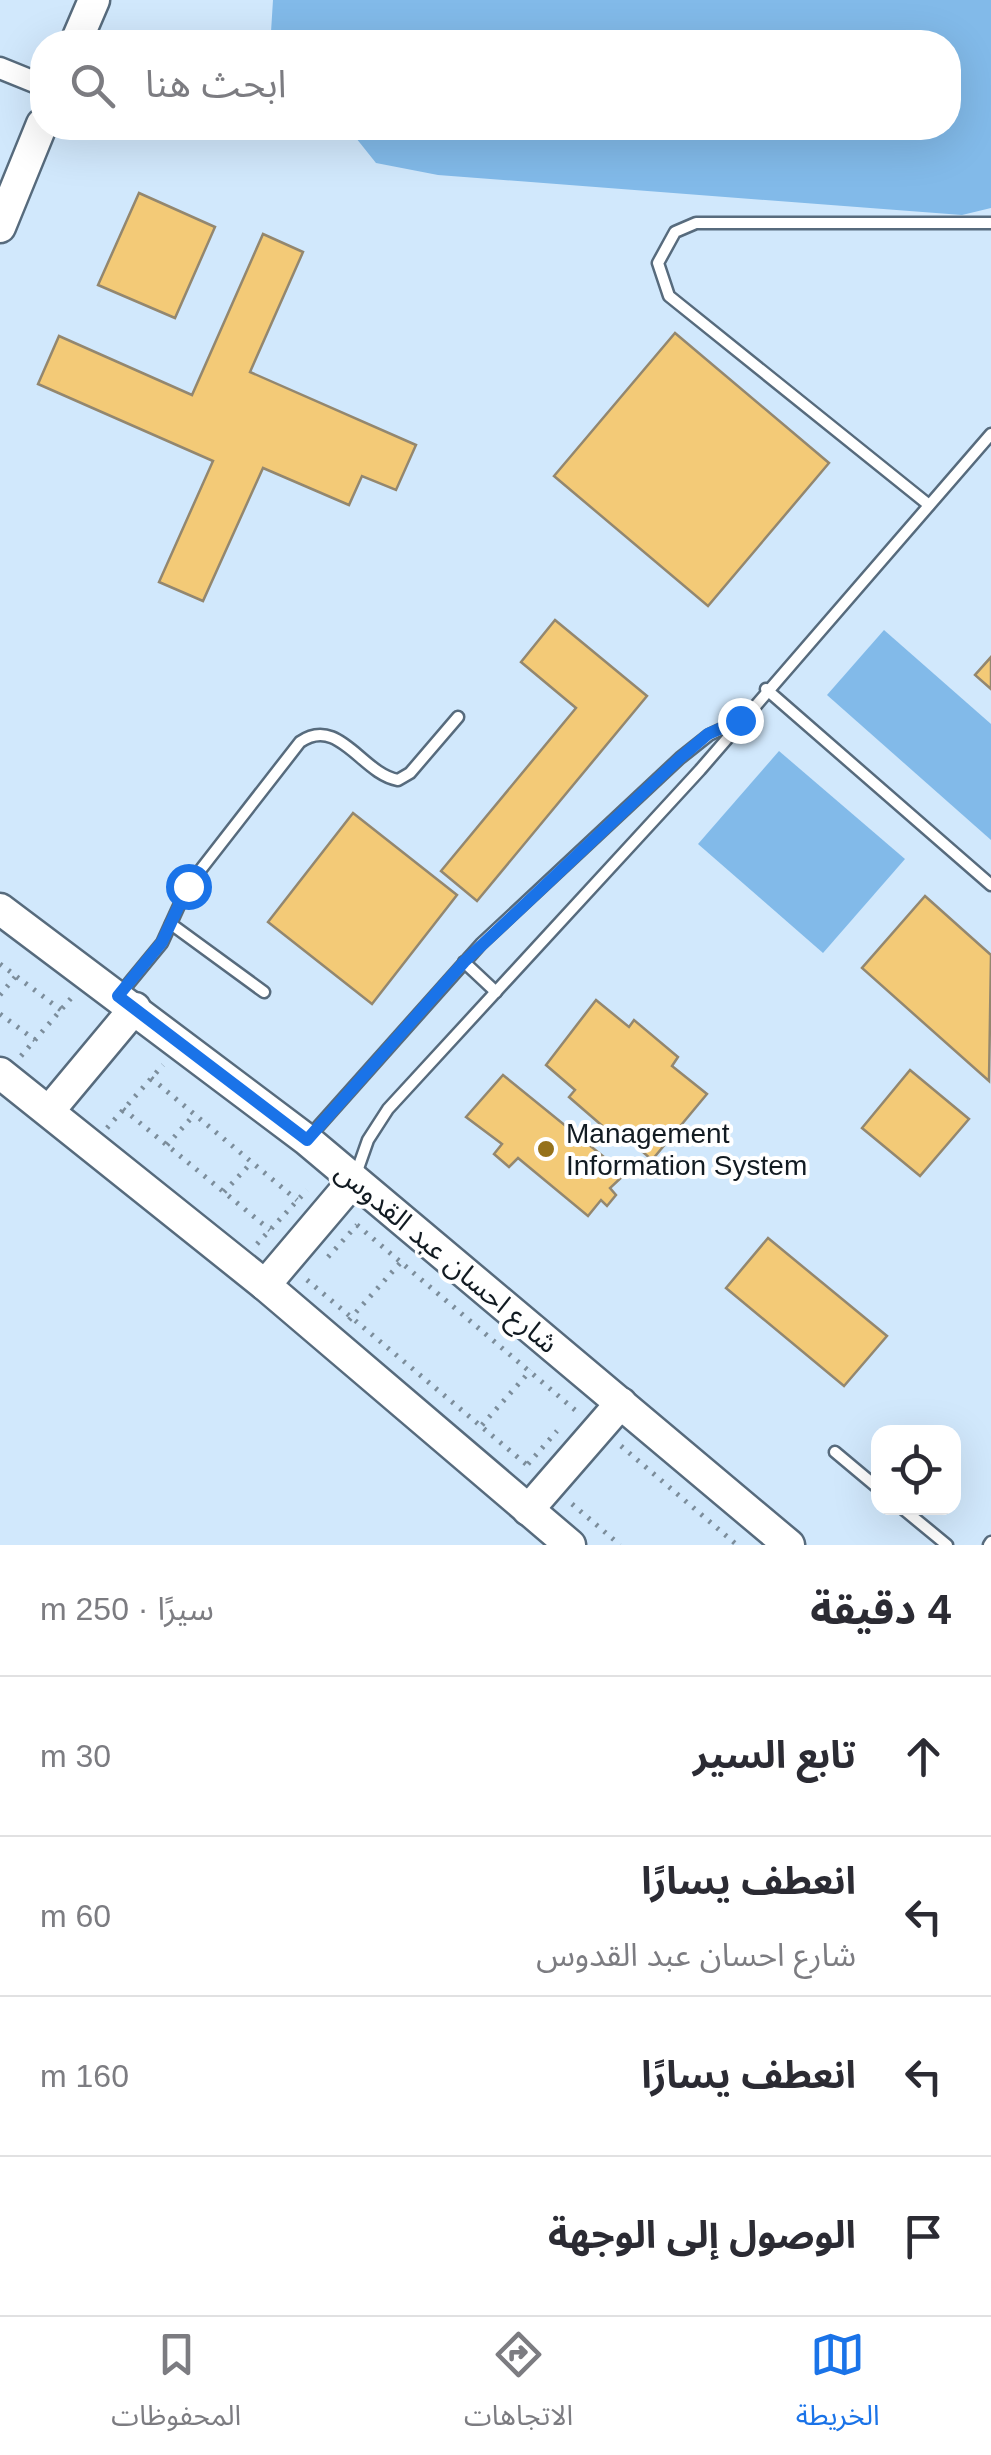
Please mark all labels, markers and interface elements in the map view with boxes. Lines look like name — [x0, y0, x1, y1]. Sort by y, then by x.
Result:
search box — [30, 30, 961, 140]
icon: search — [65, 58, 120, 113]
text: ابحث هنا — [145, 63, 286, 105]
route end — [718, 698, 764, 744]
route start — [166, 864, 212, 910]
place label: Management Information System — [566, 1118, 807, 1181]
marker: Management Information System — [535, 1138, 557, 1160]
street label: شارع احسان عبد القدوس — [326, 1156, 564, 1363]
map controls — [871, 1425, 961, 1515]
button: locate — [871, 1425, 961, 1515]
text: 4 دقيقة — [810, 1586, 951, 1633]
text: سيرًا · 250 m — [40, 1591, 214, 1627]
icon: ahead — [896, 1729, 951, 1784]
text: تابع السير — [693, 1734, 856, 1776]
text: 30 m — [40, 1738, 111, 1774]
text: انعطف يسارًا — [641, 1860, 856, 1902]
icon: left — [896, 1889, 951, 1944]
text: 60 m — [40, 1898, 111, 1934]
text: شارع احسان عبد القدوس — [536, 1937, 856, 1973]
icon: left — [896, 2049, 951, 2104]
text: انعطف يسارًا — [641, 2054, 856, 2096]
text: 160 m — [40, 2058, 129, 2094]
icon: arrive — [896, 2209, 951, 2264]
text: الوصول إلى الوجهة — [548, 2214, 856, 2256]
tab: المحفوظات — [111, 2327, 241, 2446]
tab: الاتجاهات — [464, 2327, 573, 2446]
tab: الخريطة — [796, 2327, 880, 2446]

